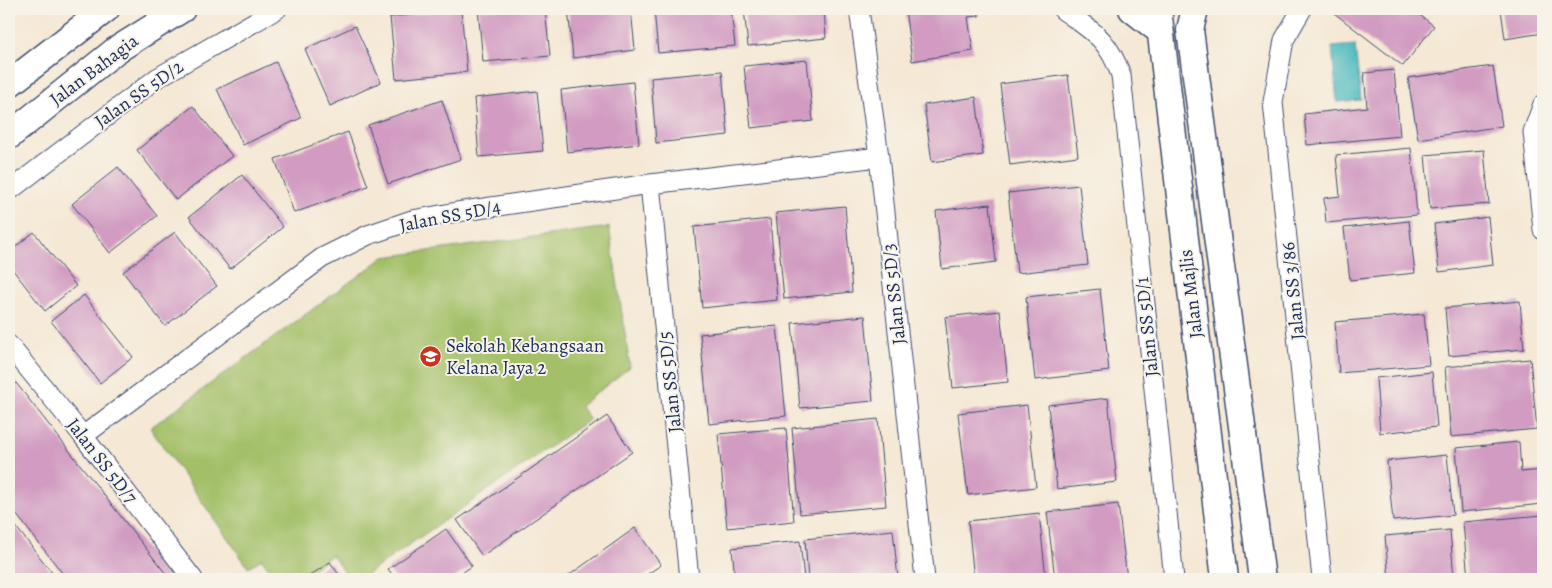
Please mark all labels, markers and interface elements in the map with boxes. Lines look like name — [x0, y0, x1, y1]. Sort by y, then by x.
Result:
street label: Jalan Bahagia — [44, 28, 144, 112]
street label: Jalan SS 5D/2 — [89, 54, 189, 134]
street label: Jalan SS 5D/4 — [397, 193, 503, 239]
street label: Jalan SS 3/86 — [1275, 241, 1311, 341]
street label: Jalan SS 5D/3 — [876, 242, 912, 346]
street label: Jalan Majlis — [1173, 248, 1209, 340]
street label: Jalan SS 5D/1 — [1129, 275, 1165, 378]
street label: Jalan SS 5D/5 — [652, 330, 688, 434]
place label: Sekolah Kebangsaan Kelana Jaya 2 — [446, 333, 604, 381]
school or university icon: Sekolah Kebangsaan Kelana Jaya 2 — [418, 345, 442, 369]
street label: Jalan SS 5D/7 — [60, 413, 144, 509]

